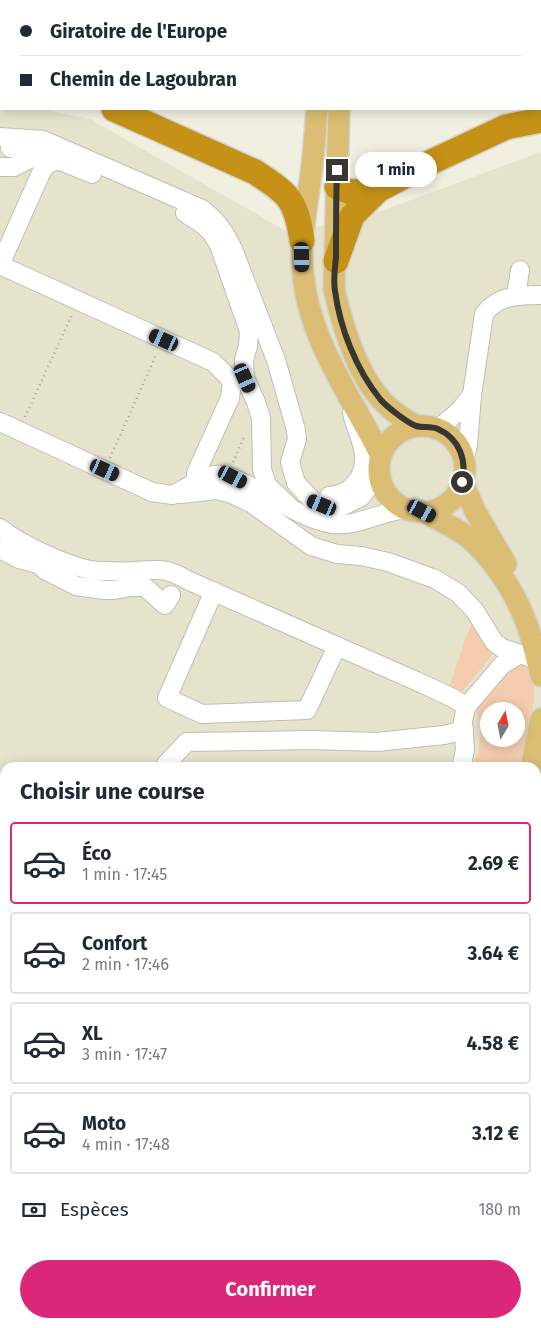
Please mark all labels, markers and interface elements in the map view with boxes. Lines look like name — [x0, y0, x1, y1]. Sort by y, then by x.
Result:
text: Giratoire de l'Europe — [50, 20, 227, 43]
text: Chemin de Lagoubran — [50, 68, 237, 91]
callout: 1 min — [354, 152, 437, 188]
route end — [326, 159, 348, 181]
text: 1 min — [377, 160, 415, 179]
car — [294, 242, 309, 272]
car — [147, 327, 180, 353]
car — [232, 361, 257, 395]
car — [88, 457, 121, 483]
car — [216, 464, 249, 490]
route start — [451, 471, 473, 493]
car — [305, 492, 338, 518]
car — [405, 497, 438, 525]
north arrow — [480, 702, 525, 748]
map controls — [480, 702, 525, 747]
text: Choisir une course — [20, 778, 205, 805]
icon: car — [22, 841, 67, 886]
text: Éco — [82, 842, 111, 865]
text: 2.69 € — [468, 852, 519, 875]
text: 1 min · 17:45 — [82, 865, 167, 884]
icon: car — [22, 931, 67, 976]
text: Confort — [82, 932, 147, 955]
text: 3.64 € — [468, 942, 519, 965]
text: 2 min · 17:46 — [82, 955, 169, 974]
icon: car — [22, 1021, 67, 1066]
text: XL — [82, 1022, 103, 1045]
text: 4.58 € — [467, 1032, 519, 1055]
text: 3 min · 17:47 — [82, 1045, 167, 1064]
icon: car — [22, 1111, 67, 1156]
text: Moto — [82, 1112, 126, 1135]
text: 3.12 € — [472, 1122, 519, 1145]
text: 4 min · 17:48 — [82, 1135, 170, 1154]
icon: cash — [20, 1196, 48, 1224]
text: Espèces — [60, 1198, 129, 1221]
text: 180 m — [478, 1200, 521, 1219]
button: Confirmer — [20, 1260, 521, 1318]

